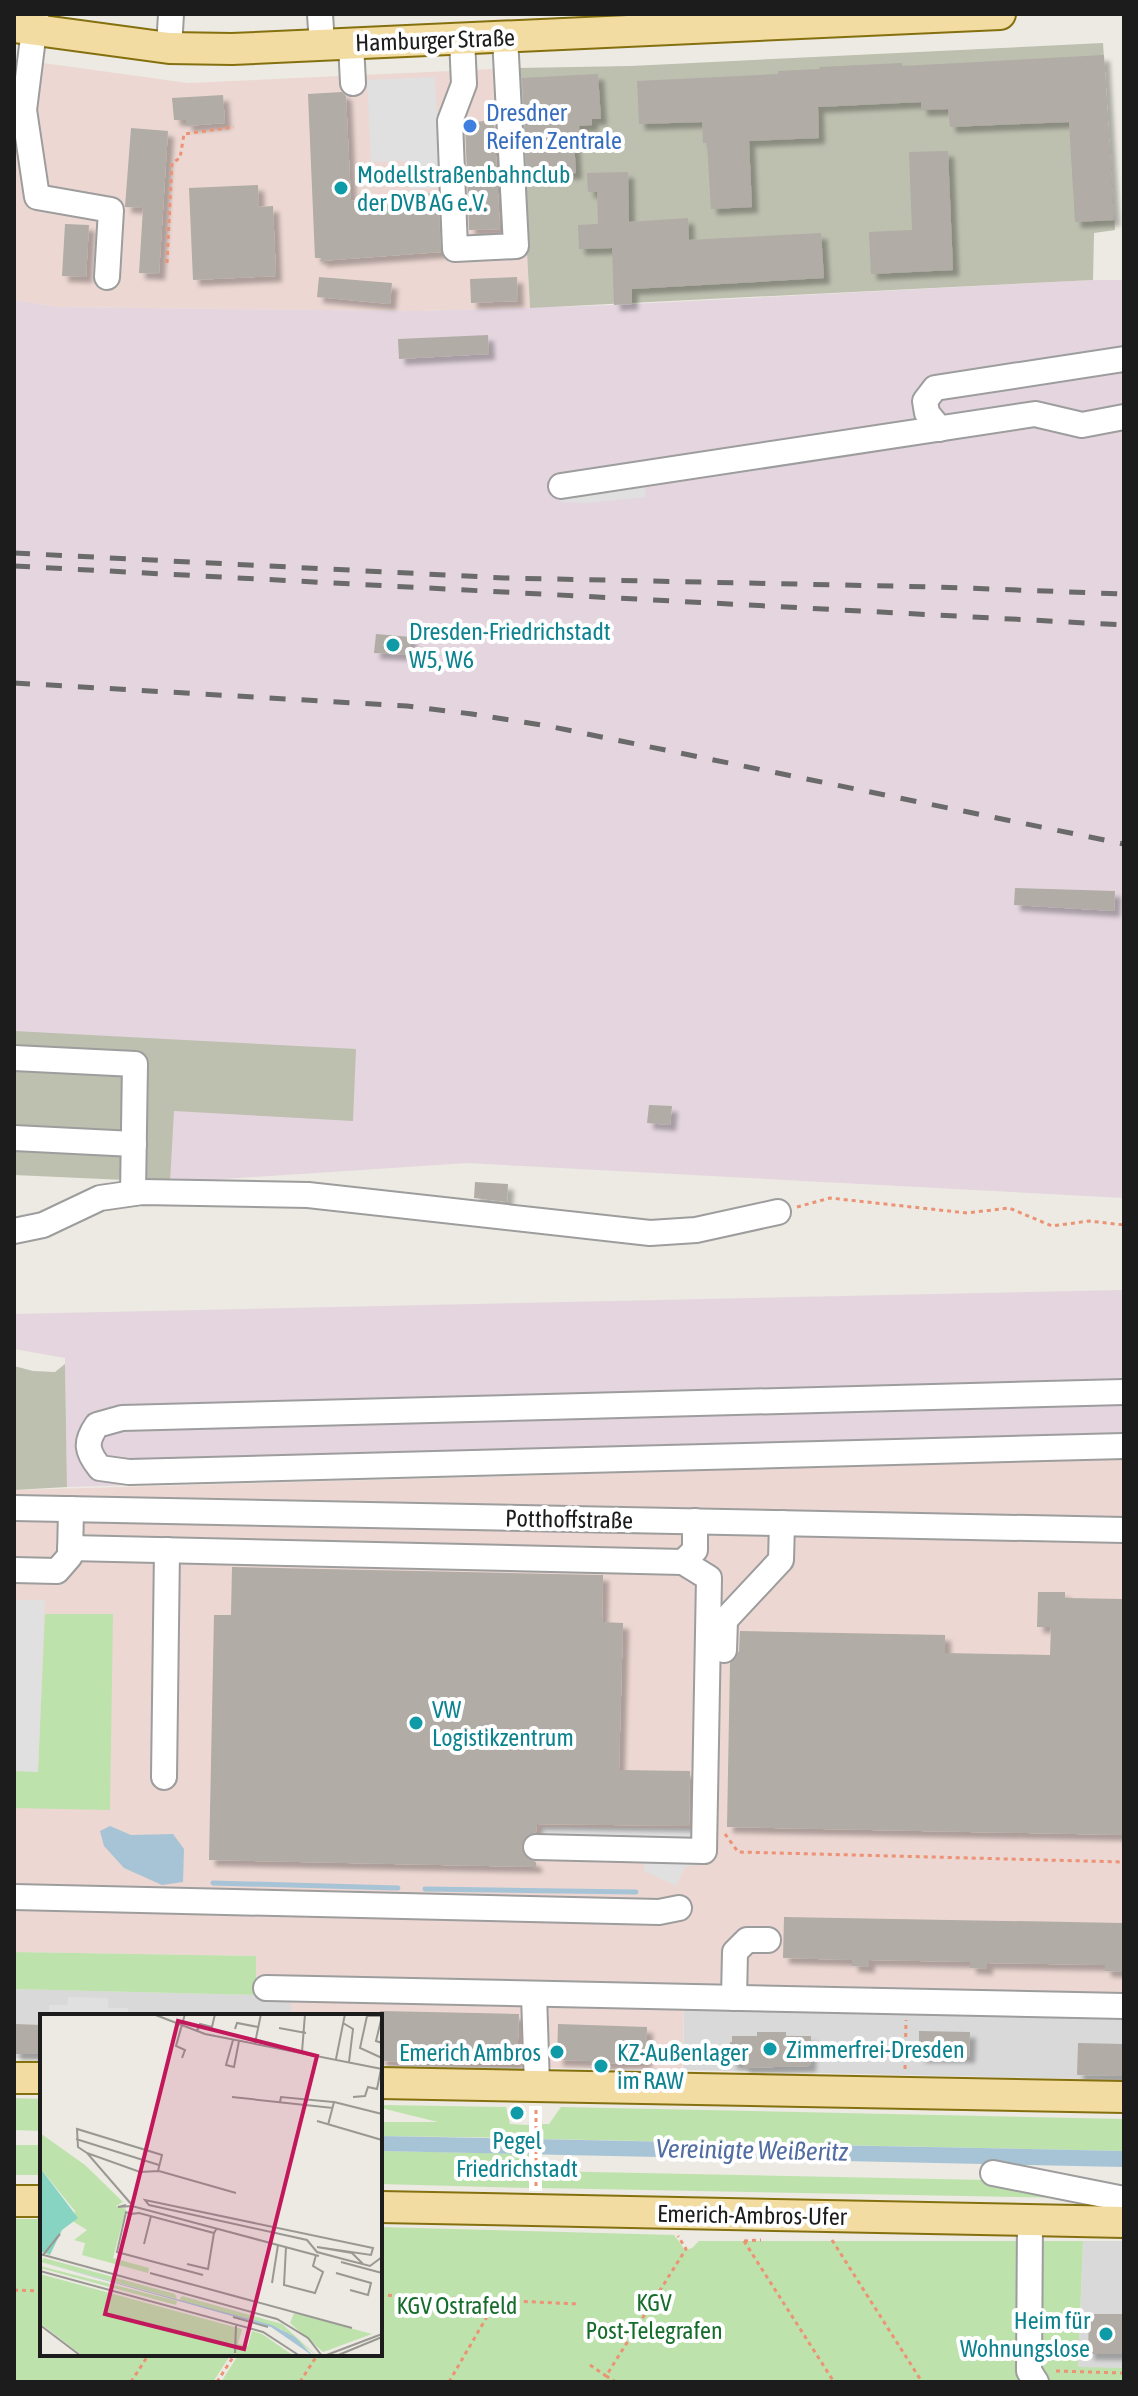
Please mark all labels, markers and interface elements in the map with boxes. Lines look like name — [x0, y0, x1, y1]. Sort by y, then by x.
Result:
street label: Hamburger Straße — [355, 24, 515, 56]
place label: Dresdner Reifen Zentrale — [486, 99, 622, 154]
marker: Dresdner Reifen Zentrale — [461, 117, 479, 135]
place label: Modellstraßenbahnclub der DVB AG e.V. — [357, 161, 570, 216]
marker: Modellstraßenbahnclub der DVB AG e.V. — [332, 179, 350, 197]
place label: Dresden-Friedrichstadt W5, W6 — [409, 618, 611, 673]
marker: Dresden-Friedrichstadt W5, W6 — [384, 636, 402, 654]
street label: Potthoffstraße — [505, 1504, 633, 1534]
place label: VW Logistikzentrum — [432, 1696, 574, 1751]
marker: VW Logistikzentrum — [407, 1714, 425, 1732]
inset map — [40, 2014, 382, 2356]
place label: Zimmerfrei-Dresden — [786, 2036, 965, 2063]
place label: Emerich Ambros — [399, 2039, 541, 2066]
place label: KZ-Außenlager im RAW — [617, 2039, 749, 2094]
marker: Zimmerfrei-Dresden — [761, 2040, 779, 2058]
marker: Emerich Ambros — [548, 2043, 566, 2061]
marker: KZ-Außenlager im RAW — [592, 2057, 610, 2075]
marker: Pegel Friedrichstadt — [508, 2104, 526, 2122]
place label: Pegel Friedrichstadt — [456, 2127, 578, 2182]
water label: Vereinigte Weißeritz — [656, 2133, 849, 2167]
street label: Emerich-Ambros-Ufer — [657, 2200, 848, 2230]
park label: KGV Post-Telegrafen — [585, 2289, 723, 2344]
park label: KGV Ostrafeld — [397, 2292, 517, 2319]
place label: Heim für Wohnungslose — [960, 2307, 1091, 2362]
marker: Heim für Wohnungslose — [1097, 2325, 1115, 2343]

